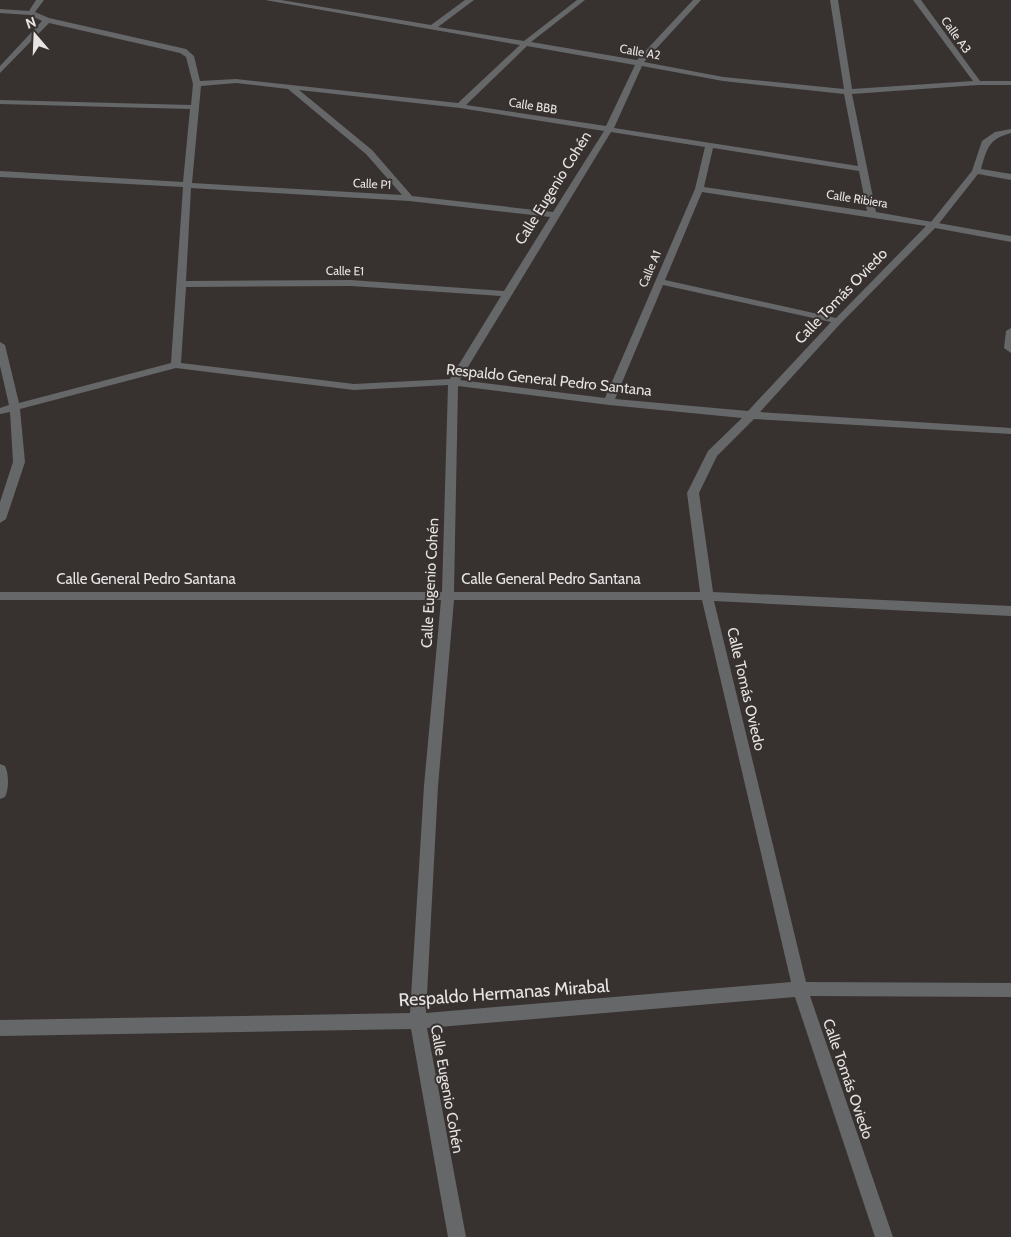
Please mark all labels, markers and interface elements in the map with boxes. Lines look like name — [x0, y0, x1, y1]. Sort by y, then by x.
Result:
north arrow — [10, 10, 60, 60]
text: N — [23, 13, 38, 33]
street label: Calle A3 — [938, 14, 975, 56]
street label: Calle A2 — [618, 41, 662, 62]
street label: Calle BBB — [508, 94, 558, 117]
street label: Calle Eugenio Cohén — [511, 128, 595, 248]
street label: Calle P1 — [352, 175, 392, 192]
street label: Calle Ribiera — [825, 186, 889, 211]
street label: Calle Tomás Oviedo — [791, 244, 891, 348]
street label: Calle A1 — [635, 248, 664, 290]
street label: Calle E1 — [326, 263, 364, 278]
street label: Respaldo General Pedro Santana — [445, 360, 654, 400]
street label: Calle Eugenio Cohén — [418, 518, 442, 648]
street label: Calle General Pedro Santana — [56, 570, 237, 588]
street label: Calle General Pedro Santana — [461, 570, 642, 588]
street label: Calle Tomás Oviedo — [723, 626, 769, 752]
street label: Respaldo Hermanas Mirabal — [398, 975, 611, 1011]
street label: Calle Tomás Oviedo — [819, 1017, 877, 1141]
street label: Calle Eugenio Cohén — [427, 1023, 467, 1155]

